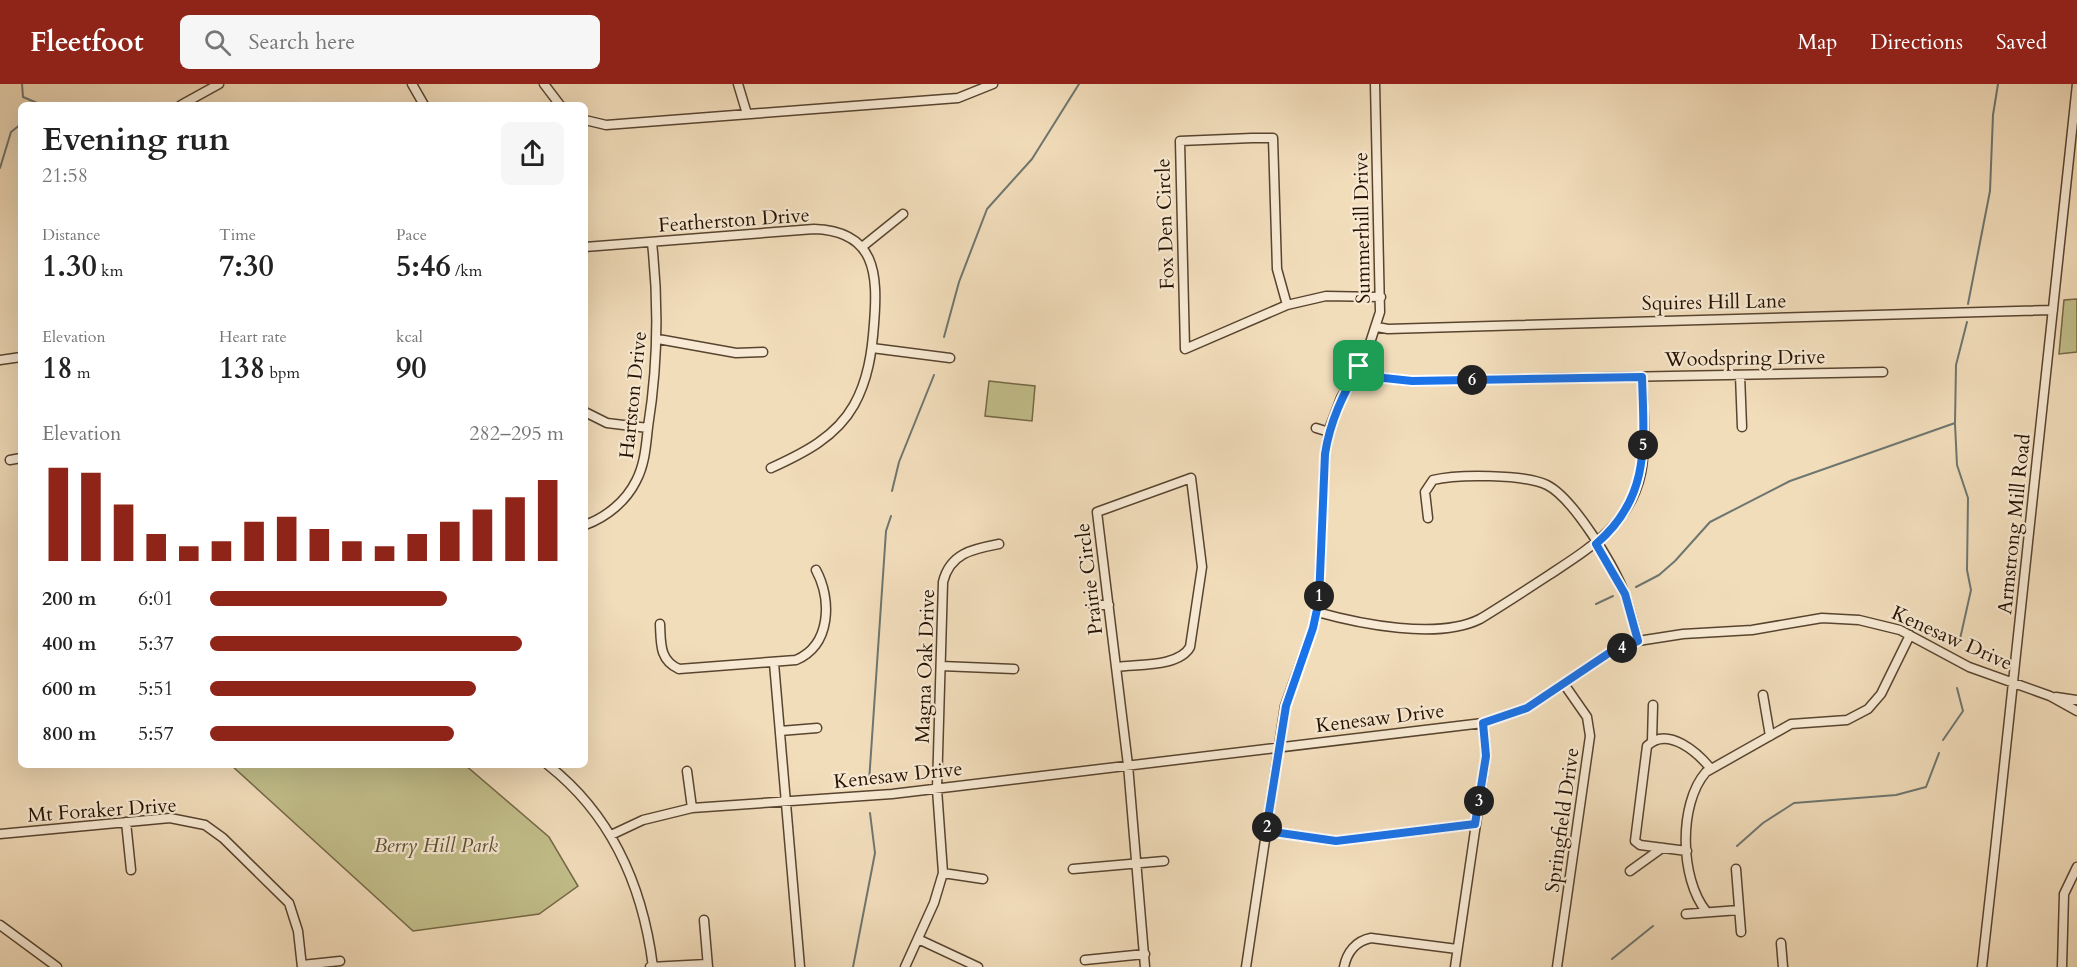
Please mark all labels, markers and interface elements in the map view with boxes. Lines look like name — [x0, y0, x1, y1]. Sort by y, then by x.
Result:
search box — [180, 15, 600, 69]
text: Fleetfoot — [30, 23, 144, 61]
icon: search — [201, 26, 234, 59]
text: Search here — [249, 27, 355, 57]
text: Map — [1797, 28, 1837, 57]
text: Directions — [1870, 28, 1963, 57]
text: Saved — [1996, 28, 2047, 57]
text: Evening run — [42, 117, 230, 162]
button: share — [501, 122, 564, 185]
street label: Summerhill Drive — [1347, 152, 1377, 304]
street label: Fox Den Circle — [1149, 158, 1181, 290]
text: 21:58 — [42, 162, 88, 189]
street label: Featherston Drive — [657, 201, 811, 239]
text: Distance — [42, 224, 100, 246]
text: Time — [219, 224, 256, 246]
text: Pace — [396, 224, 427, 246]
text: 1.30 — [42, 246, 97, 287]
text: 7:30 — [219, 246, 274, 287]
text: 5:46 — [396, 246, 451, 287]
text: km — [97, 260, 123, 282]
text: /km — [451, 260, 482, 282]
street label: Squires Hill Lane — [1641, 287, 1787, 317]
text: Elevation — [42, 326, 106, 348]
text: Heart rate — [219, 326, 287, 348]
text: kcal — [396, 326, 423, 348]
street label: Hartston Drive — [613, 330, 653, 460]
pin — [1333, 340, 1384, 391]
street label: Woodspring Drive — [1663, 343, 1826, 373]
text: 18 — [42, 348, 73, 389]
text: 138 — [219, 348, 265, 389]
text: 90 — [396, 348, 427, 389]
icon: arrive — [1342, 349, 1375, 382]
text: m — [73, 362, 91, 384]
text: bpm — [265, 362, 300, 384]
pin: 6 — [1457, 365, 1487, 395]
text: 6 — [1468, 369, 1476, 391]
text: Elevation — [42, 420, 121, 447]
text: 282–295 m — [469, 420, 564, 447]
pin: 5 — [1628, 430, 1658, 460]
street label: Armstrong Mill Road — [1991, 432, 2037, 616]
text: 5 — [1639, 434, 1647, 456]
street label: Prairie Circle — [1069, 522, 1109, 636]
pin: 1 — [1304, 581, 1334, 611]
text: 200 m — [42, 585, 97, 612]
text: 6:01 — [138, 585, 174, 612]
text: 1 — [1315, 585, 1323, 607]
street label: Magna Oak Drive — [909, 588, 941, 744]
street label: Kenesaw Drive — [1887, 599, 2017, 677]
text: 400 m — [42, 630, 97, 657]
text: 5:37 — [138, 630, 174, 657]
pin: 4 — [1607, 633, 1637, 663]
text: 4 — [1618, 637, 1626, 659]
text: 600 m — [42, 675, 97, 702]
text: 5:51 — [138, 675, 174, 702]
street label: Kenesaw Drive — [1314, 697, 1446, 739]
text: 800 m — [42, 720, 97, 747]
text: 5:57 — [138, 720, 174, 747]
street label: Springfield Drive — [1538, 746, 1586, 894]
street label: Kenesaw Drive — [832, 755, 964, 795]
pin: 3 — [1464, 786, 1494, 816]
text: 3 — [1475, 790, 1483, 812]
street label: Mt Foraker Drive — [26, 791, 178, 829]
pin: 2 — [1252, 812, 1282, 842]
text: 2 — [1263, 816, 1271, 838]
park label: Berry Hill Park — [374, 832, 498, 859]

